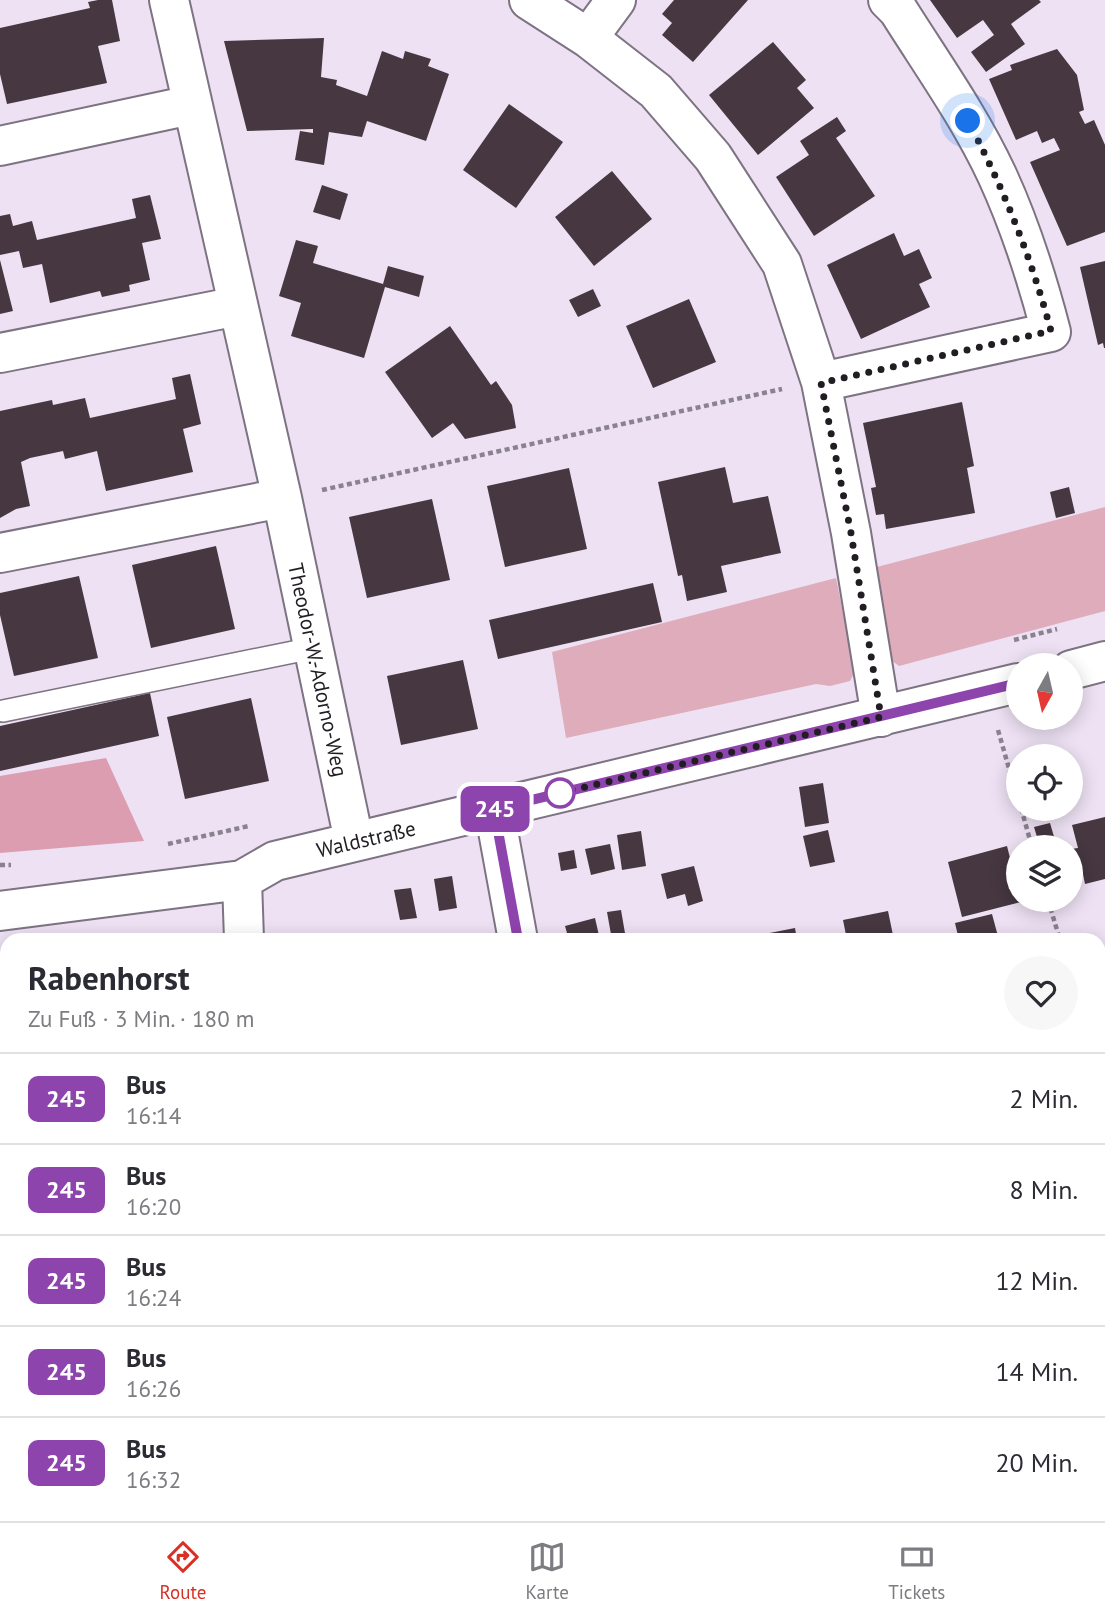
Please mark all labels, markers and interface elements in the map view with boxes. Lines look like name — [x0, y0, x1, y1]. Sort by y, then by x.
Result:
your location — [950, 103, 985, 138]
street label: Theodor-W.-Adorno-Weg — [282, 561, 354, 779]
north arrow — [1006, 653, 1083, 730]
map controls — [1006, 653, 1083, 912]
button: locate — [1006, 744, 1083, 821]
unlabelled marker — [545, 778, 575, 808]
line badge: 245 — [455, 786, 535, 832]
text: 245 — [475, 793, 515, 824]
street label: Waldstraße — [314, 814, 418, 864]
button: layers — [1006, 835, 1083, 912]
text: Rabenhorst — [28, 956, 189, 999]
button: heart — [1004, 956, 1078, 1030]
text: Zu Fuß · 3 Min. · 180 m — [28, 1004, 254, 1033]
text: Bus — [126, 1068, 166, 1101]
text: 2 Min. — [1010, 1082, 1078, 1115]
text: 245 — [46, 1083, 87, 1114]
text: 16:14 — [126, 1101, 181, 1130]
text: Bus — [126, 1159, 166, 1192]
text: 8 Min. — [1010, 1173, 1078, 1206]
text: 245 — [46, 1174, 87, 1205]
text: 16:20 — [126, 1192, 181, 1221]
text: Bus — [126, 1250, 166, 1283]
text: 12 Min. — [995, 1264, 1078, 1297]
text: 245 — [46, 1265, 87, 1296]
text: 16:24 — [126, 1283, 181, 1312]
text: Bus — [126, 1341, 166, 1374]
text: 14 Min. — [995, 1355, 1078, 1388]
text: 245 — [46, 1356, 87, 1387]
text: 16:26 — [126, 1374, 181, 1403]
text: Bus — [126, 1432, 166, 1465]
text: 20 Min. — [995, 1446, 1078, 1479]
text: 245 — [46, 1447, 87, 1478]
text: 16:32 — [126, 1465, 181, 1494]
tab: Route — [160, 1538, 206, 1604]
tab: Karte — [526, 1538, 569, 1604]
tab: Tickets — [888, 1538, 945, 1604]

